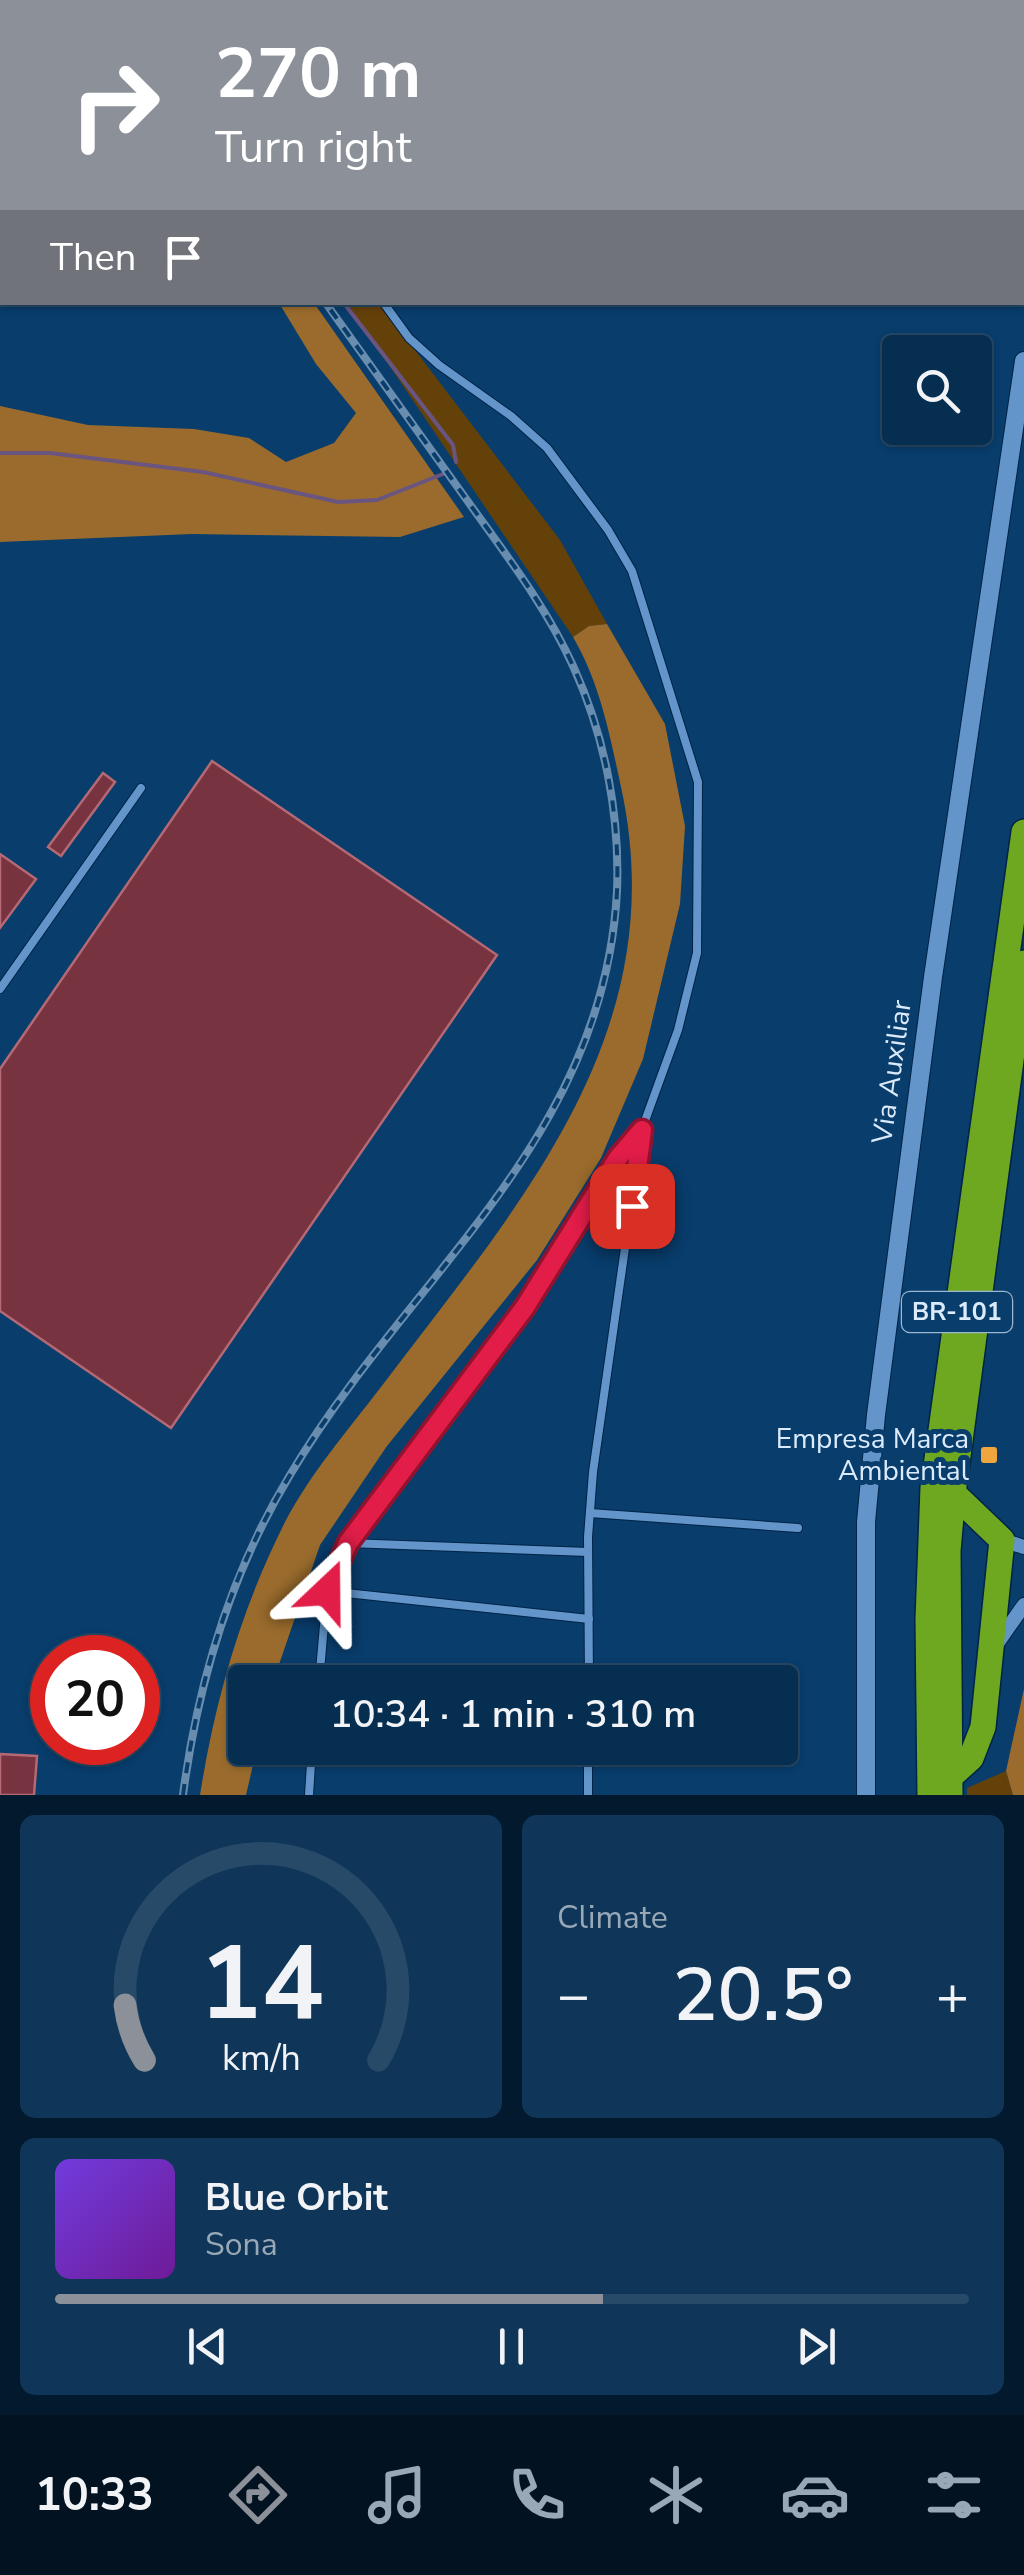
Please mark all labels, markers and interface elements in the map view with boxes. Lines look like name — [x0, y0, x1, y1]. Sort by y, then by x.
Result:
text: 270 m — [215, 26, 421, 122]
icon: right — [50, 40, 180, 170]
text: Turn right — [215, 117, 412, 178]
icon: arrive — [156, 230, 211, 285]
text: Then — [50, 232, 136, 283]
map controls — [882, 335, 992, 445]
button: search — [882, 335, 992, 445]
street label: Via Auxiliar — [863, 998, 921, 1147]
pin — [590, 1164, 675, 1249]
icon: arrive — [605, 1179, 660, 1234]
road number: BR-101 — [902, 1292, 1012, 1332]
place label: Empresa Marca Ambiental — [776, 1420, 970, 1490]
marker: Empresa Marca Ambiental — [978, 1444, 1000, 1466]
position arrow — [275, 1539, 379, 1643]
speed limit sign: 20 — [30, 1635, 160, 1765]
text: 10:34 · 1 min · 310 m — [330, 1689, 696, 1740]
text: Climate — [557, 1896, 668, 1939]
text: 14 — [199, 1913, 323, 2055]
text: 20.5° — [673, 1944, 853, 2046]
text: − — [557, 1958, 590, 2033]
text: + — [936, 1958, 969, 2033]
text: km/h — [222, 2034, 300, 2083]
text: Blue Orbit — [205, 2172, 388, 2223]
text: Sona — [205, 2223, 278, 2266]
icon: previous — [180, 2319, 235, 2374]
icon: pause — [484, 2319, 539, 2374]
icon: next — [789, 2319, 844, 2374]
icon: directions — [223, 2460, 293, 2530]
icon: music — [362, 2460, 432, 2530]
icon: phone — [502, 2460, 572, 2530]
icon: climate — [641, 2460, 711, 2530]
icon: car — [780, 2460, 850, 2530]
icon: filters — [919, 2460, 989, 2530]
text: 10:33 — [35, 2465, 154, 2526]

